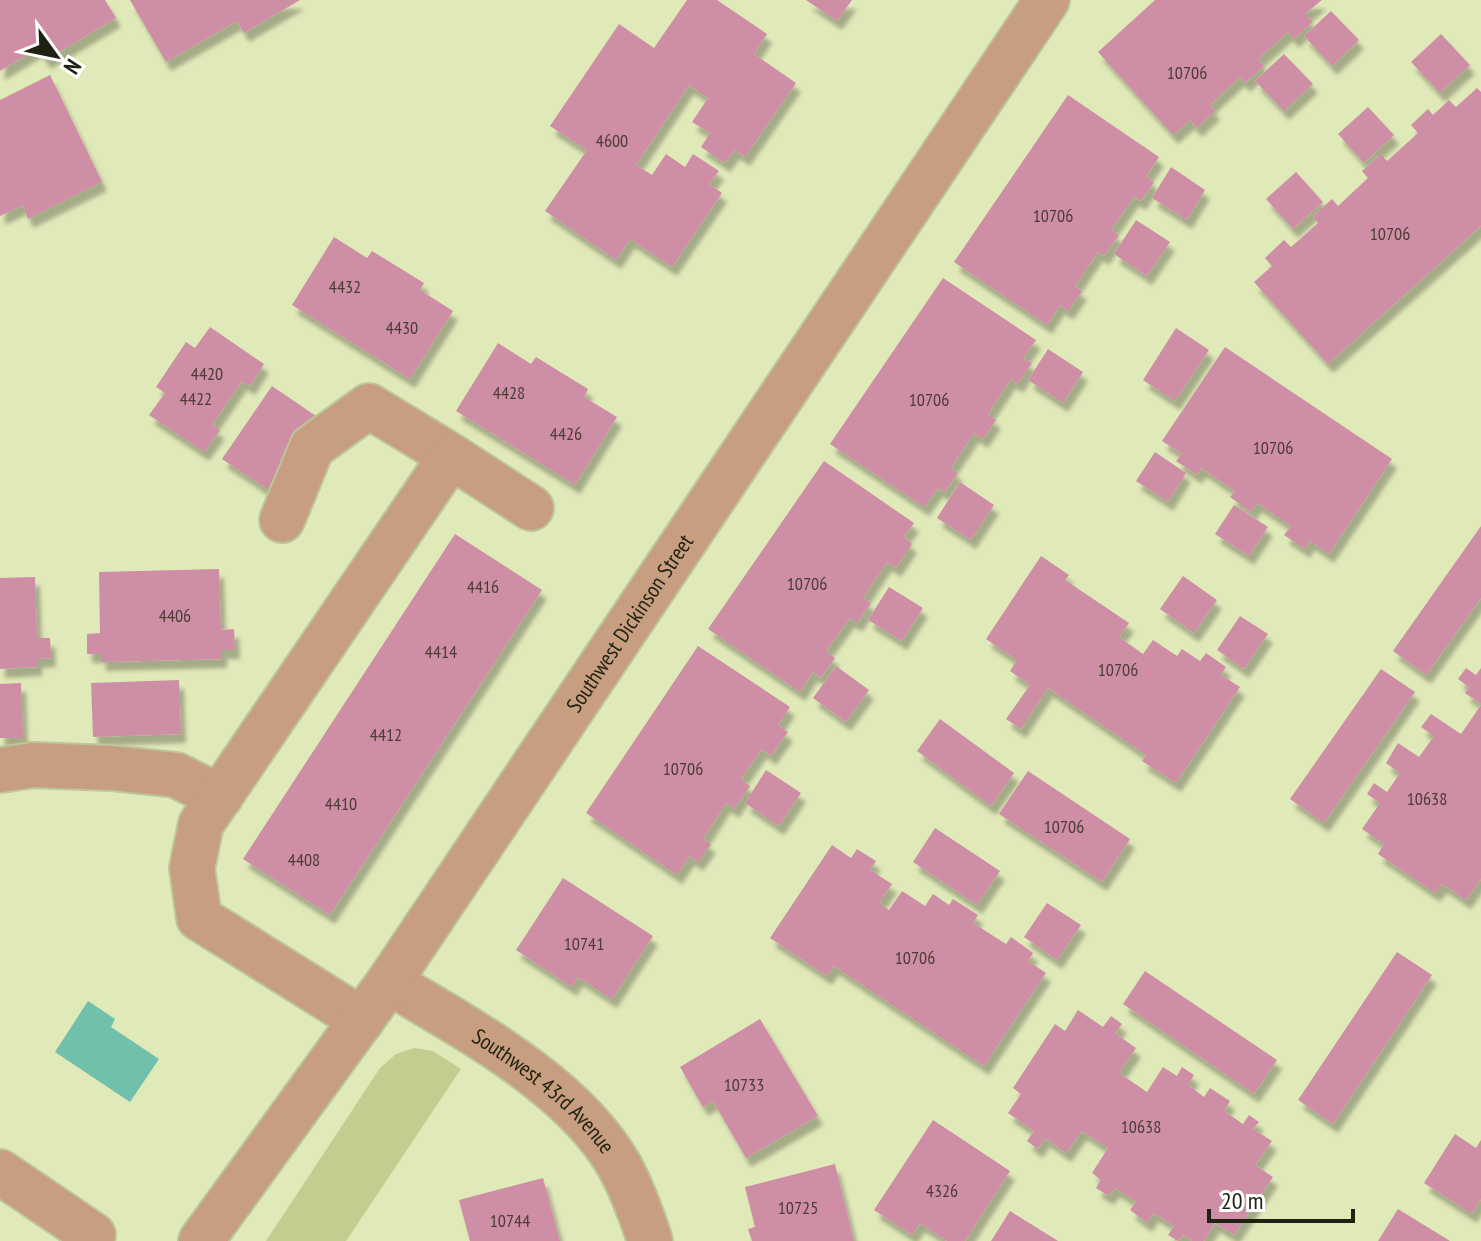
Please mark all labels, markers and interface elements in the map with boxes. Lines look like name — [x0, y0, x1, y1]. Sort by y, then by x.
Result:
north arrow — [16, 16, 96, 96]
text: N — [58, 54, 88, 80]
house number: 10706 — [1167, 61, 1207, 84]
house number: 4600 — [596, 129, 628, 152]
house number: 10706 — [1033, 204, 1073, 227]
house number: 10706 — [1370, 222, 1410, 245]
house number: 4432 — [329, 275, 361, 298]
house number: 4430 — [386, 316, 418, 339]
house number: 4420 — [191, 362, 223, 385]
house number: 4428 — [493, 381, 525, 404]
house number: 4422 — [180, 387, 212, 410]
house number: 10706 — [909, 388, 949, 411]
house number: 4426 — [550, 422, 582, 445]
house number: 10706 — [1253, 436, 1293, 459]
street label: Southwest Dickinson Street — [560, 529, 699, 718]
house number: 10706 — [787, 572, 827, 595]
house number: 4416 — [467, 575, 499, 598]
house number: 4406 — [159, 604, 191, 627]
house number: 4414 — [425, 640, 457, 663]
house number: 10706 — [1098, 658, 1138, 681]
house number: 4412 — [370, 723, 402, 746]
house number: 10706 — [663, 757, 703, 780]
house number: 10638 — [1407, 787, 1447, 810]
house number: 4410 — [325, 792, 357, 815]
house number: 10706 — [1044, 815, 1084, 838]
house number: 4408 — [288, 848, 320, 871]
house number: 10741 — [564, 932, 604, 955]
house number: 10706 — [895, 946, 935, 969]
street label: Southwest 43rd Avenue — [467, 1022, 621, 1159]
house number: 10733 — [724, 1073, 764, 1096]
house number: 10638 — [1121, 1115, 1161, 1138]
scale bar — [1209, 1173, 1353, 1223]
house number: 4326 — [926, 1179, 958, 1202]
text: 20 m — [1221, 1185, 1263, 1216]
house number: 10725 — [778, 1196, 818, 1219]
house number: 10744 — [490, 1209, 530, 1232]

